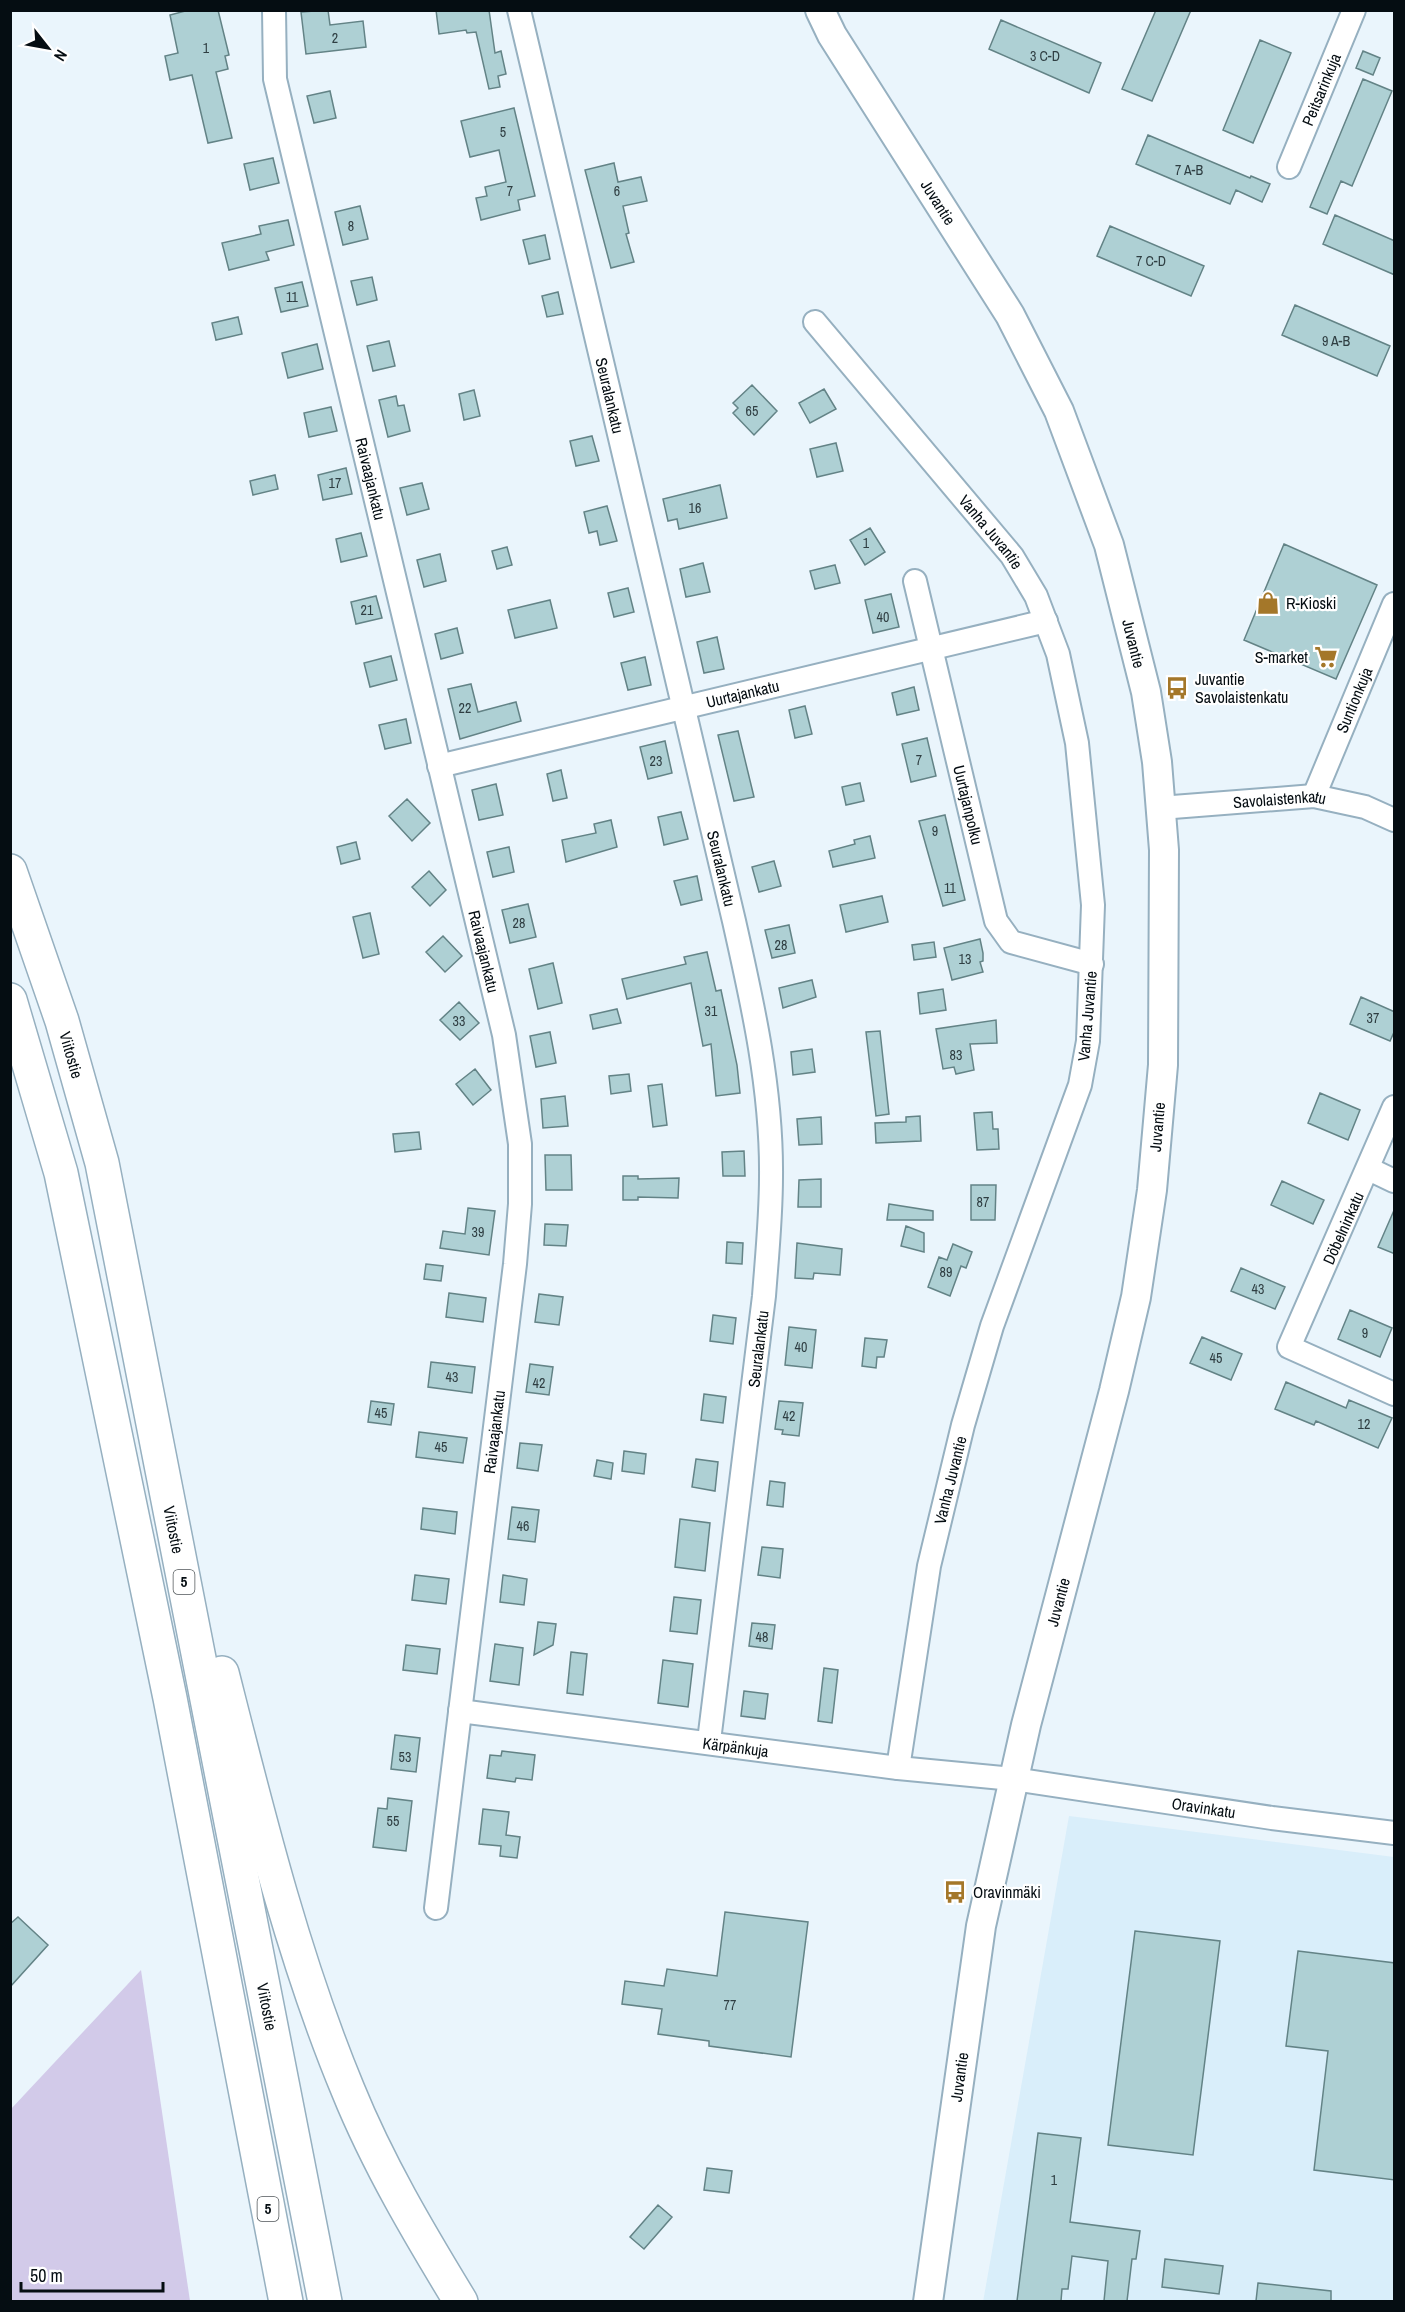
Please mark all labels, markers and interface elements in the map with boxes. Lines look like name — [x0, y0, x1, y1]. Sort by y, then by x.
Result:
north arrow — [18, 18, 78, 78]
house number: 2 — [332, 29, 338, 47]
house number: 1 — [203, 39, 210, 57]
text: N — [49, 46, 73, 65]
house number: 3 C-D — [1030, 47, 1060, 65]
street label: Peitsarinkuja — [1296, 49, 1346, 129]
house number: 5 — [500, 123, 506, 141]
house number: 7 A-B — [1175, 161, 1203, 179]
street label: Juvantie — [916, 175, 961, 229]
house number: 7 — [507, 182, 513, 200]
house number: 6 — [614, 182, 620, 200]
house number: 8 — [348, 217, 354, 235]
house number: 7 C-D — [1136, 252, 1166, 270]
house number: 11 — [286, 288, 299, 306]
house number: 9 A-B — [1322, 332, 1350, 350]
street label: Seuralankatu — [590, 355, 630, 436]
house number: 65 — [746, 402, 758, 420]
street label: Raivaajankatu — [350, 435, 391, 522]
house number: 17 — [329, 474, 341, 492]
street label: Vanha Juvantie — [954, 490, 1028, 573]
house number: 16 — [689, 499, 701, 517]
house number: 1 — [863, 534, 870, 552]
shop icon: R-Kioski — [1255, 590, 1281, 616]
place label: R-Kioski — [1286, 592, 1336, 614]
house number: 21 — [361, 601, 374, 619]
house number: 40 — [877, 608, 889, 626]
street label: Juvantie — [1117, 617, 1151, 670]
supermarket icon: S-market — [1313, 644, 1339, 670]
place label: S-market — [1255, 646, 1308, 668]
street label: Suntionkuja — [1331, 663, 1378, 736]
place label: Juvantie Savolaistenkatu — [1195, 668, 1288, 708]
street label: Uurtajankatu — [704, 674, 781, 713]
bus stop icon: Juvantie Savolaistenkatu — [1164, 675, 1190, 701]
house number: 22 — [459, 699, 471, 717]
house number: 7 — [916, 751, 922, 769]
house number: 23 — [650, 752, 662, 770]
street label: Uurtajanpolku — [948, 763, 988, 847]
street label: Savolaistenkatu — [1232, 785, 1328, 813]
house number: 9 — [932, 822, 938, 840]
street label: Seuralankatu — [702, 828, 741, 909]
house number: 11 — [944, 879, 957, 897]
street label: Raivaajankatu — [463, 908, 504, 995]
house number: 28 — [513, 914, 525, 932]
house number: 28 — [775, 936, 787, 954]
house number: 13 — [959, 950, 971, 968]
street label: Vanha Juvantie — [1072, 970, 1102, 1062]
house number: 31 — [705, 1002, 718, 1020]
house number: 37 — [1367, 1009, 1379, 1027]
house number: 33 — [453, 1012, 465, 1030]
street label: Viitostie — [54, 1029, 89, 1081]
house number: 83 — [950, 1046, 962, 1064]
street label: Juvantie — [1144, 1101, 1170, 1153]
street label: Döbelninkatu — [1317, 1188, 1369, 1268]
house number: 87 — [977, 1193, 989, 1211]
house number: 39 — [472, 1223, 484, 1241]
house number: 89 — [940, 1263, 952, 1281]
house number: 43 — [1252, 1280, 1264, 1298]
street label: Seuralankatu — [742, 1309, 774, 1389]
house number: 9 — [1362, 1324, 1368, 1342]
house number: 40 — [795, 1338, 807, 1356]
house number: 45 — [1210, 1349, 1222, 1367]
house number: 43 — [446, 1368, 458, 1386]
house number: 42 — [533, 1374, 545, 1392]
street label: Raivaajankatu — [478, 1389, 510, 1475]
house number: 45 — [375, 1404, 387, 1422]
house number: 42 — [783, 1407, 795, 1425]
house number: 12 — [1358, 1415, 1370, 1433]
street label: Vanha Juvantie — [928, 1434, 972, 1526]
house number: 45 — [435, 1438, 447, 1456]
street label: Viitostie — [158, 1504, 189, 1555]
house number: 46 — [517, 1517, 529, 1535]
road number: 5 — [174, 1570, 195, 1594]
street label: Juvantie — [1041, 1575, 1075, 1629]
house number: 48 — [756, 1628, 768, 1646]
street label: Kärpänkuja — [701, 1732, 771, 1762]
house number: 53 — [399, 1748, 411, 1766]
street label: Oravinkatu — [1170, 1792, 1237, 1823]
house number: 55 — [387, 1812, 399, 1830]
bus stop icon: Oravinmäki — [942, 1879, 968, 1905]
place label: Oravinmäki — [973, 1881, 1041, 1903]
street label: Viitostie — [252, 1981, 283, 2032]
house number: 77 — [724, 1996, 736, 2014]
street label: Juvantie — [945, 2051, 973, 2103]
house number: 1 — [1051, 2171, 1058, 2189]
road number: 5 — [258, 2197, 278, 2221]
scale bar — [21, 2255, 164, 2293]
text: 50 m — [30, 2263, 63, 2288]

